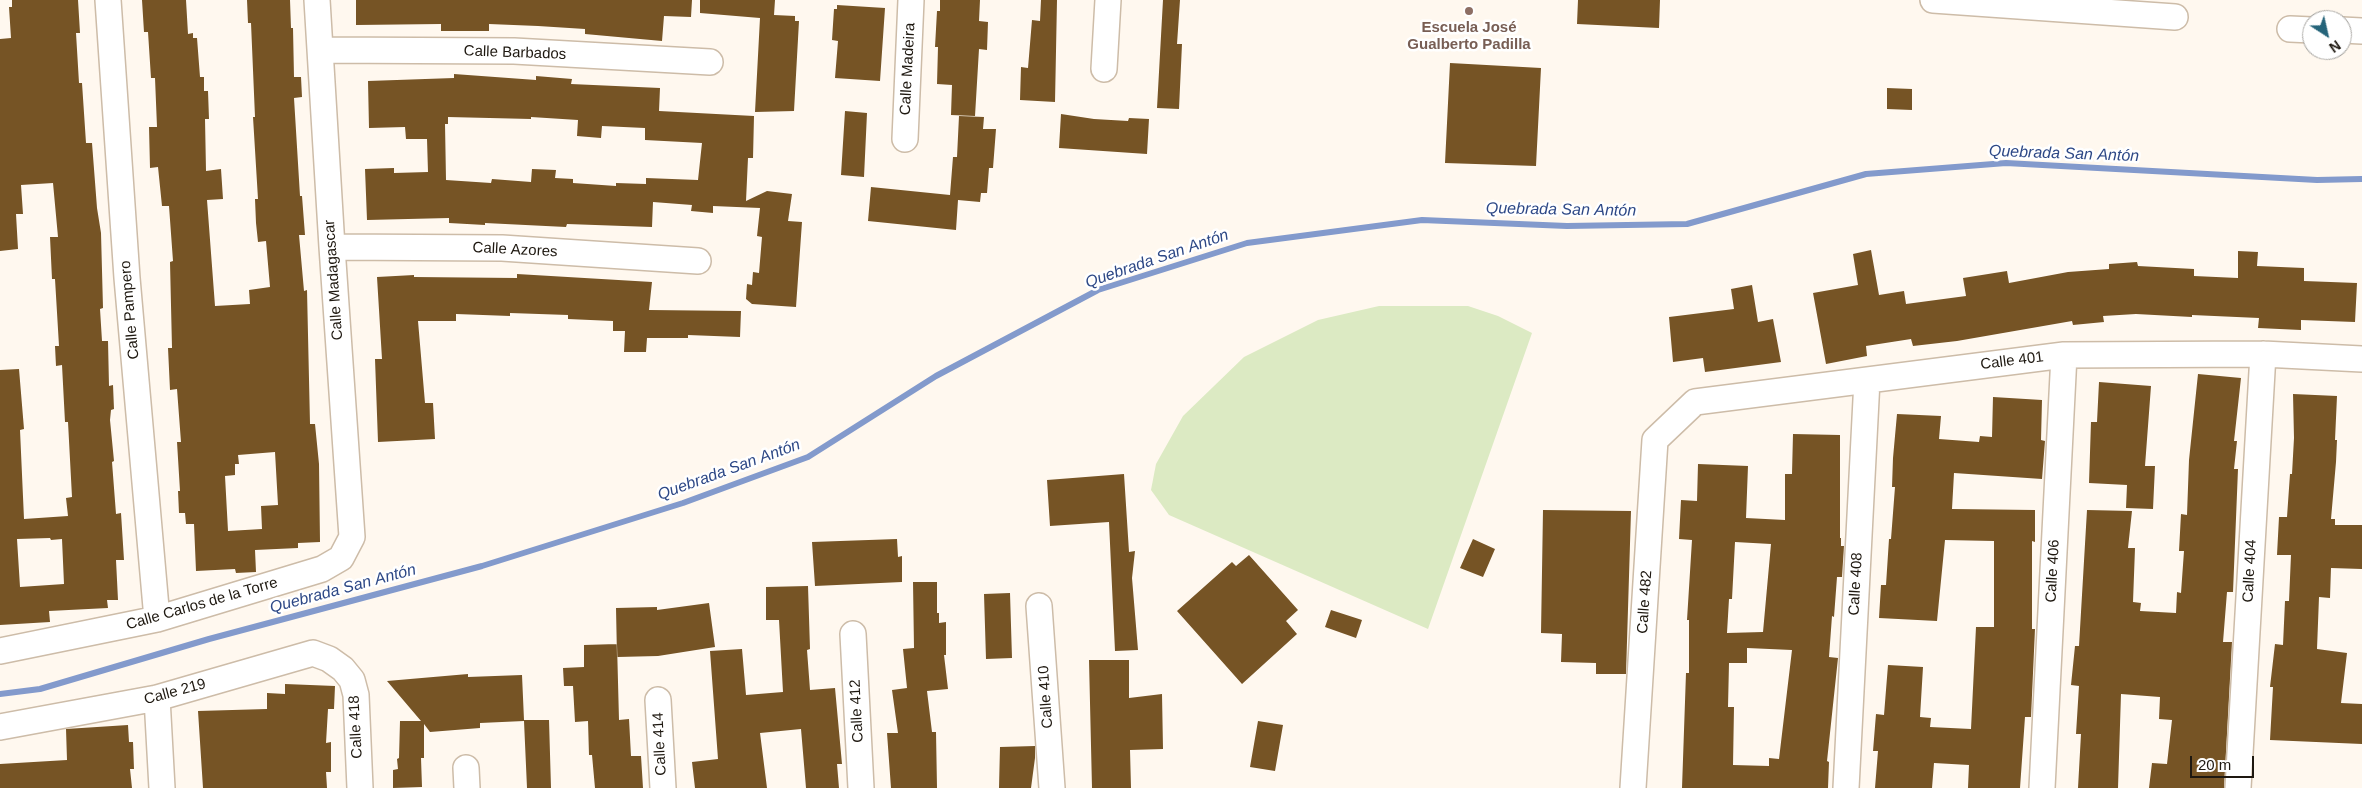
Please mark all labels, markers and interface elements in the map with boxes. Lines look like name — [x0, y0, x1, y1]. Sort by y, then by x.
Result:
marker: Escuela José Gualberto Padilla — [1463, 5, 1475, 17]
north arrow — [2302, 10, 2352, 60]
place label: Escuela José Gualberto Padilla — [1407, 19, 1531, 54]
street label: Calle Madeira — [897, 22, 919, 116]
text: N — [2326, 37, 2344, 56]
street label: Calle Barbados — [463, 42, 567, 64]
water label: Quebrada San Antón — [1989, 142, 2139, 166]
water label: Quebrada San Antón — [1486, 199, 1636, 221]
street label: Calle Madagascar — [321, 219, 347, 341]
water label: Quebrada San Antón — [1083, 225, 1231, 293]
street label: Calle Azores — [472, 239, 558, 261]
street label: Calle Pampero — [117, 260, 143, 360]
street label: Calle 401 — [1979, 348, 2045, 374]
water label: Quebrada San Antón — [655, 435, 803, 505]
street label: Calle 406 — [2042, 539, 2064, 603]
street label: Calle 404 — [2239, 539, 2261, 603]
street label: Calle 408 — [1845, 552, 1867, 616]
water label: Quebrada San Antón — [268, 560, 418, 618]
street label: Calle 482 — [1634, 570, 1656, 634]
street label: Calle Carlos de la Torre — [124, 574, 280, 634]
street label: Calle 410 — [1035, 665, 1057, 729]
street label: Calle 219 — [142, 675, 208, 709]
street label: Calle 412 — [846, 679, 868, 743]
street label: Calle 418 — [345, 695, 367, 759]
street label: Calle 414 — [649, 712, 671, 776]
scale bar — [2192, 746, 2256, 778]
text: 20 m — [2198, 756, 2231, 773]

